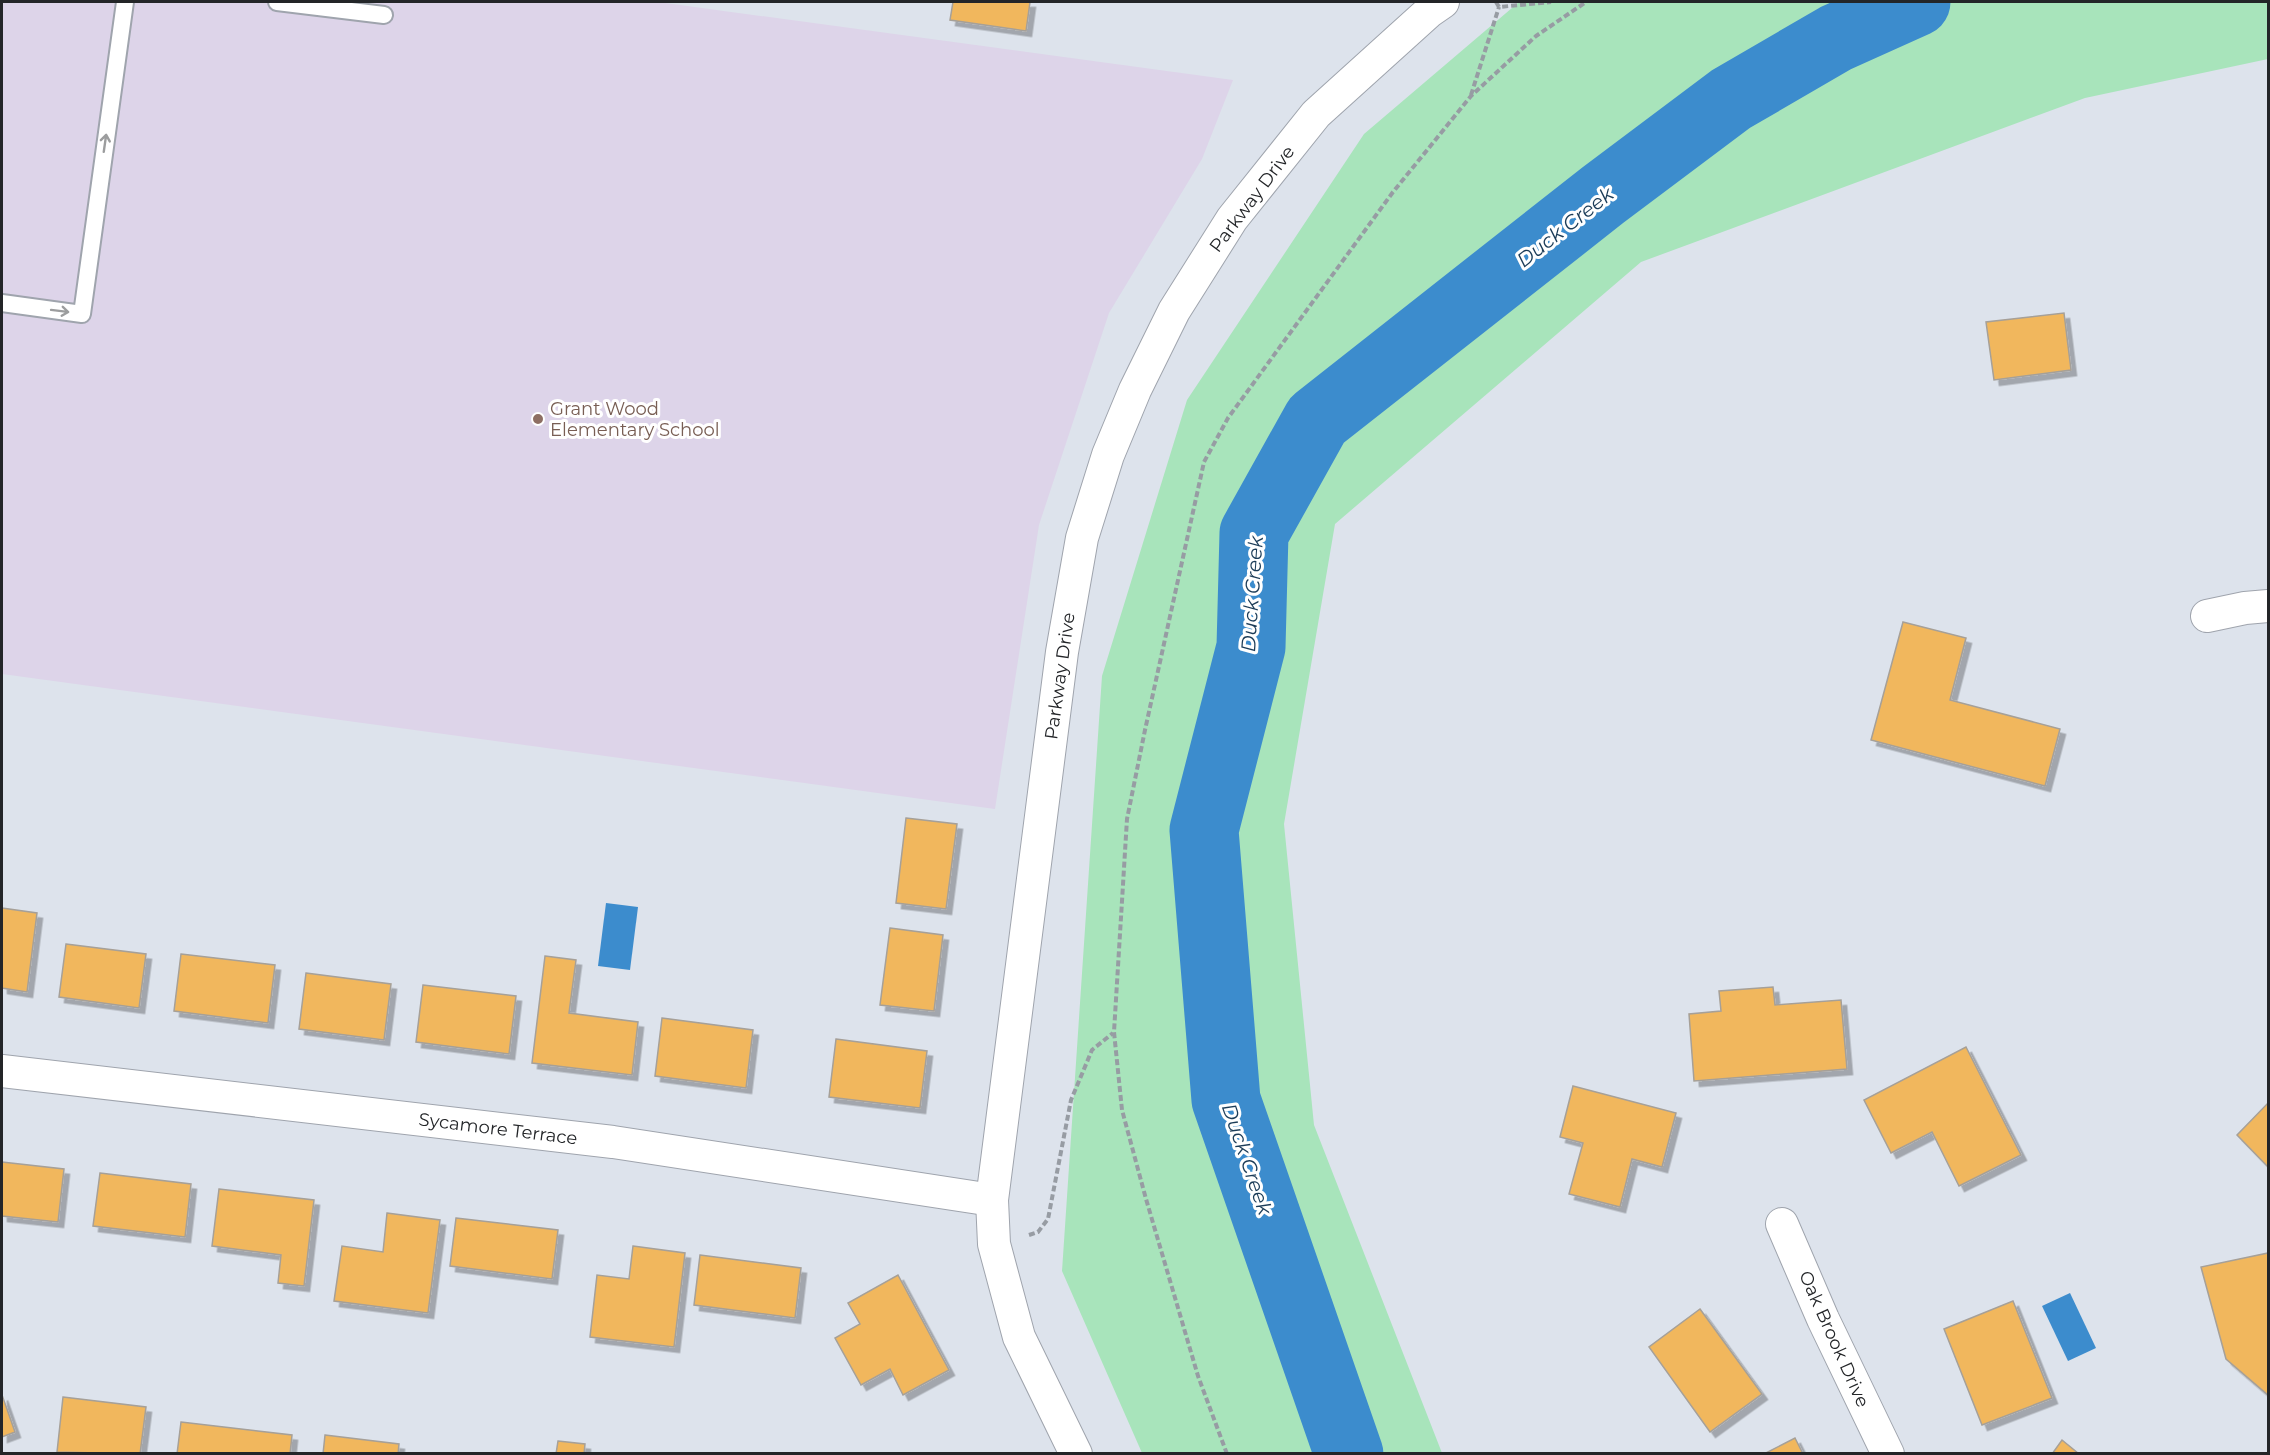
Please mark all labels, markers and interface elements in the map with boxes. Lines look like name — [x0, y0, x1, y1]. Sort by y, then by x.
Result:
one-way arrow — [100, 133, 111, 153]
street label: Parkway Drive — [1205, 141, 1299, 257]
water label: Duck Creek — [1512, 181, 1619, 272]
one-way arrow — [49, 305, 69, 316]
place label: Grant Wood Elementary School — [550, 398, 720, 441]
marker: Grant Wood Elementary School — [531, 412, 545, 426]
water label: Duck Creek — [1236, 534, 1268, 653]
street label: Parkway Drive — [1040, 611, 1080, 741]
water label: Duck Creek — [1217, 1100, 1278, 1219]
street label: Sycamore Terrace — [417, 1108, 579, 1150]
street label: Oak Brook Drive — [1794, 1267, 1874, 1411]

